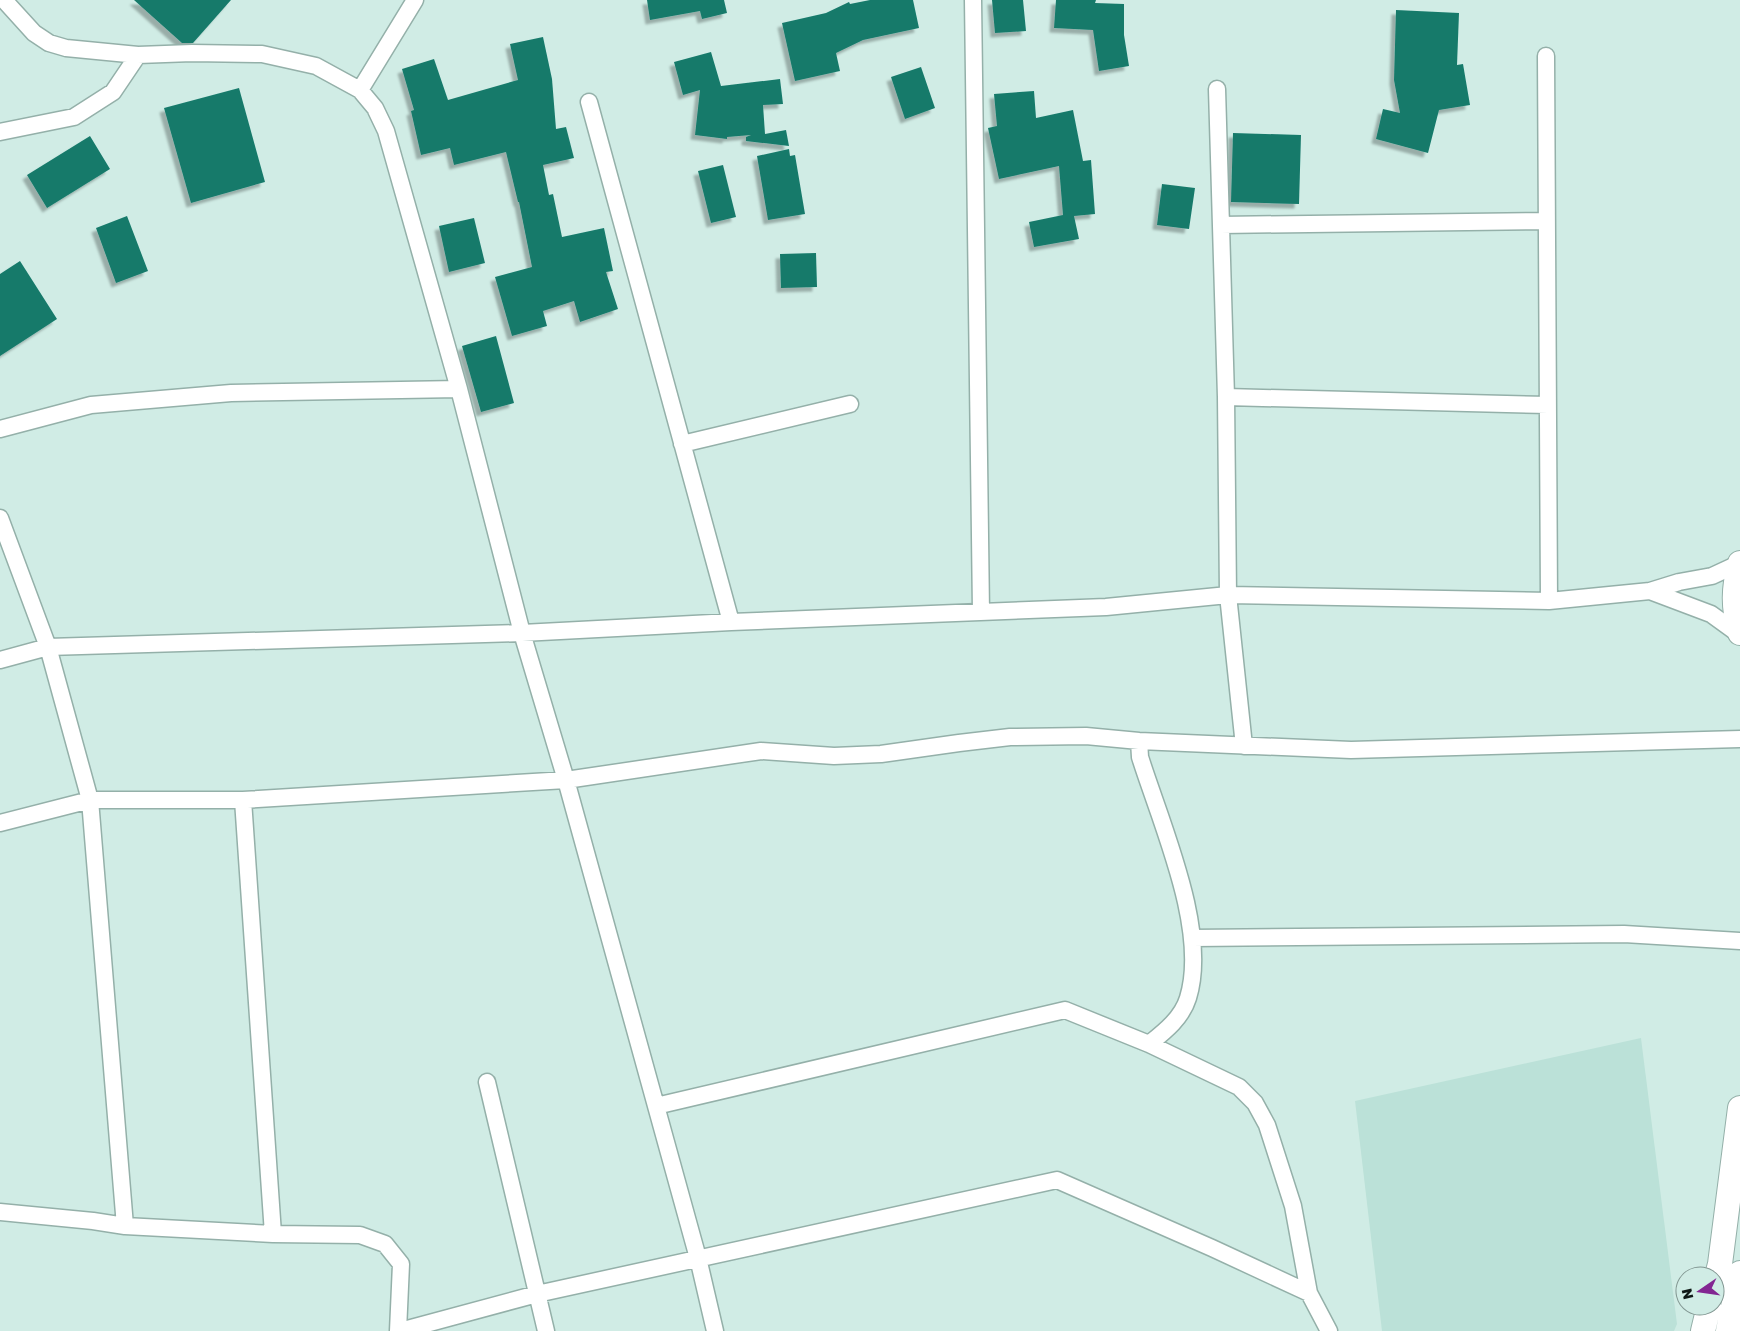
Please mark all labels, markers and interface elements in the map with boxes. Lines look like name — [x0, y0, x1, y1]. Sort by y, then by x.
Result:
north arrow — [1675, 1266, 1725, 1316]
text: N — [1677, 1287, 1696, 1301]

